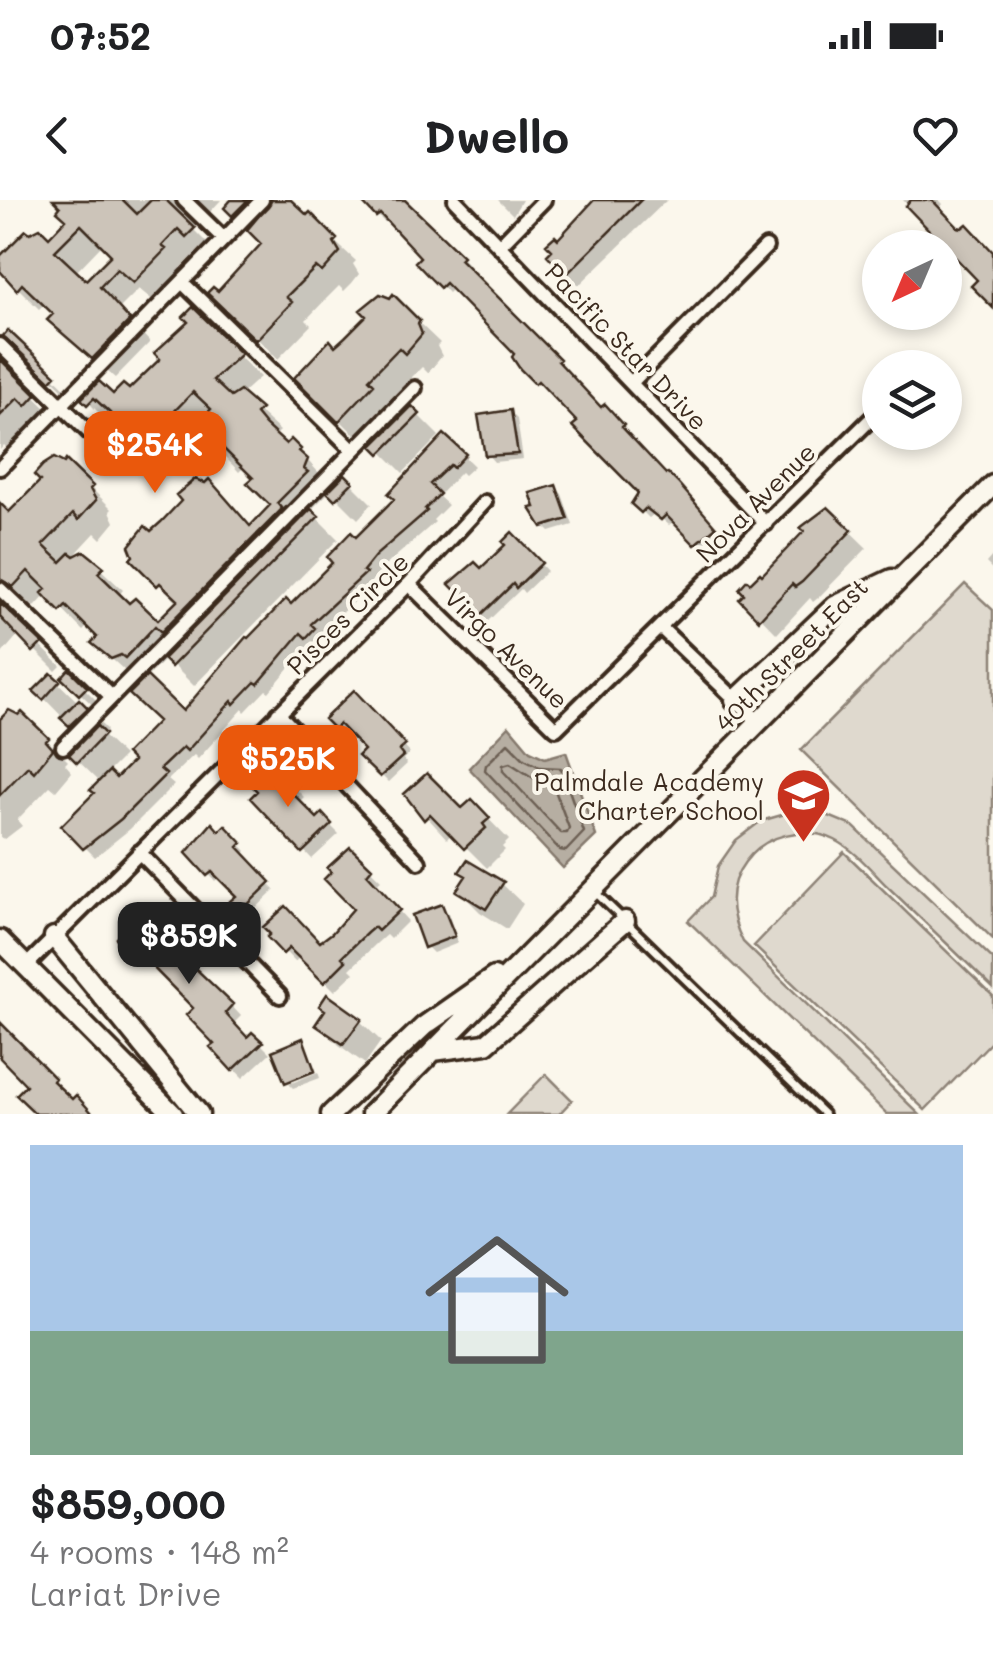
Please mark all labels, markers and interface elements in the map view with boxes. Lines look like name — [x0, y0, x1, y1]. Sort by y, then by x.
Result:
text: 07:52 — [50, 10, 151, 60]
text: Dwello — [424, 106, 569, 164]
icon: back — [30, 108, 85, 163]
icon: heart — [908, 108, 963, 163]
north arrow — [862, 230, 962, 330]
map controls — [862, 230, 962, 450]
street label: Pacific Star Drive — [539, 256, 715, 436]
button: layers — [862, 350, 962, 450]
pin: $254K — [85, 411, 225, 496]
text: $254K — [106, 422, 204, 464]
street label: Nova Avenue — [688, 435, 822, 569]
street label: Pisces Circle — [279, 545, 415, 681]
street label: 40th Street East — [708, 571, 874, 737]
street label: Virgo Avenue — [438, 581, 576, 715]
pin: $525K — [218, 725, 358, 810]
text: $525K — [240, 736, 336, 778]
place label: Palmdale Academy Charter School — [534, 765, 764, 826]
school or university icon: Palmdale Academy Charter School — [773, 765, 833, 844]
pin: $859K — [119, 902, 259, 987]
text: $859K — [140, 913, 238, 955]
icon: home — [407, 1210, 587, 1390]
text: $859,000 — [30, 1475, 226, 1530]
text: 4 rooms · 148 m² — [30, 1530, 289, 1572]
text: Lariat Drive — [30, 1572, 221, 1614]

